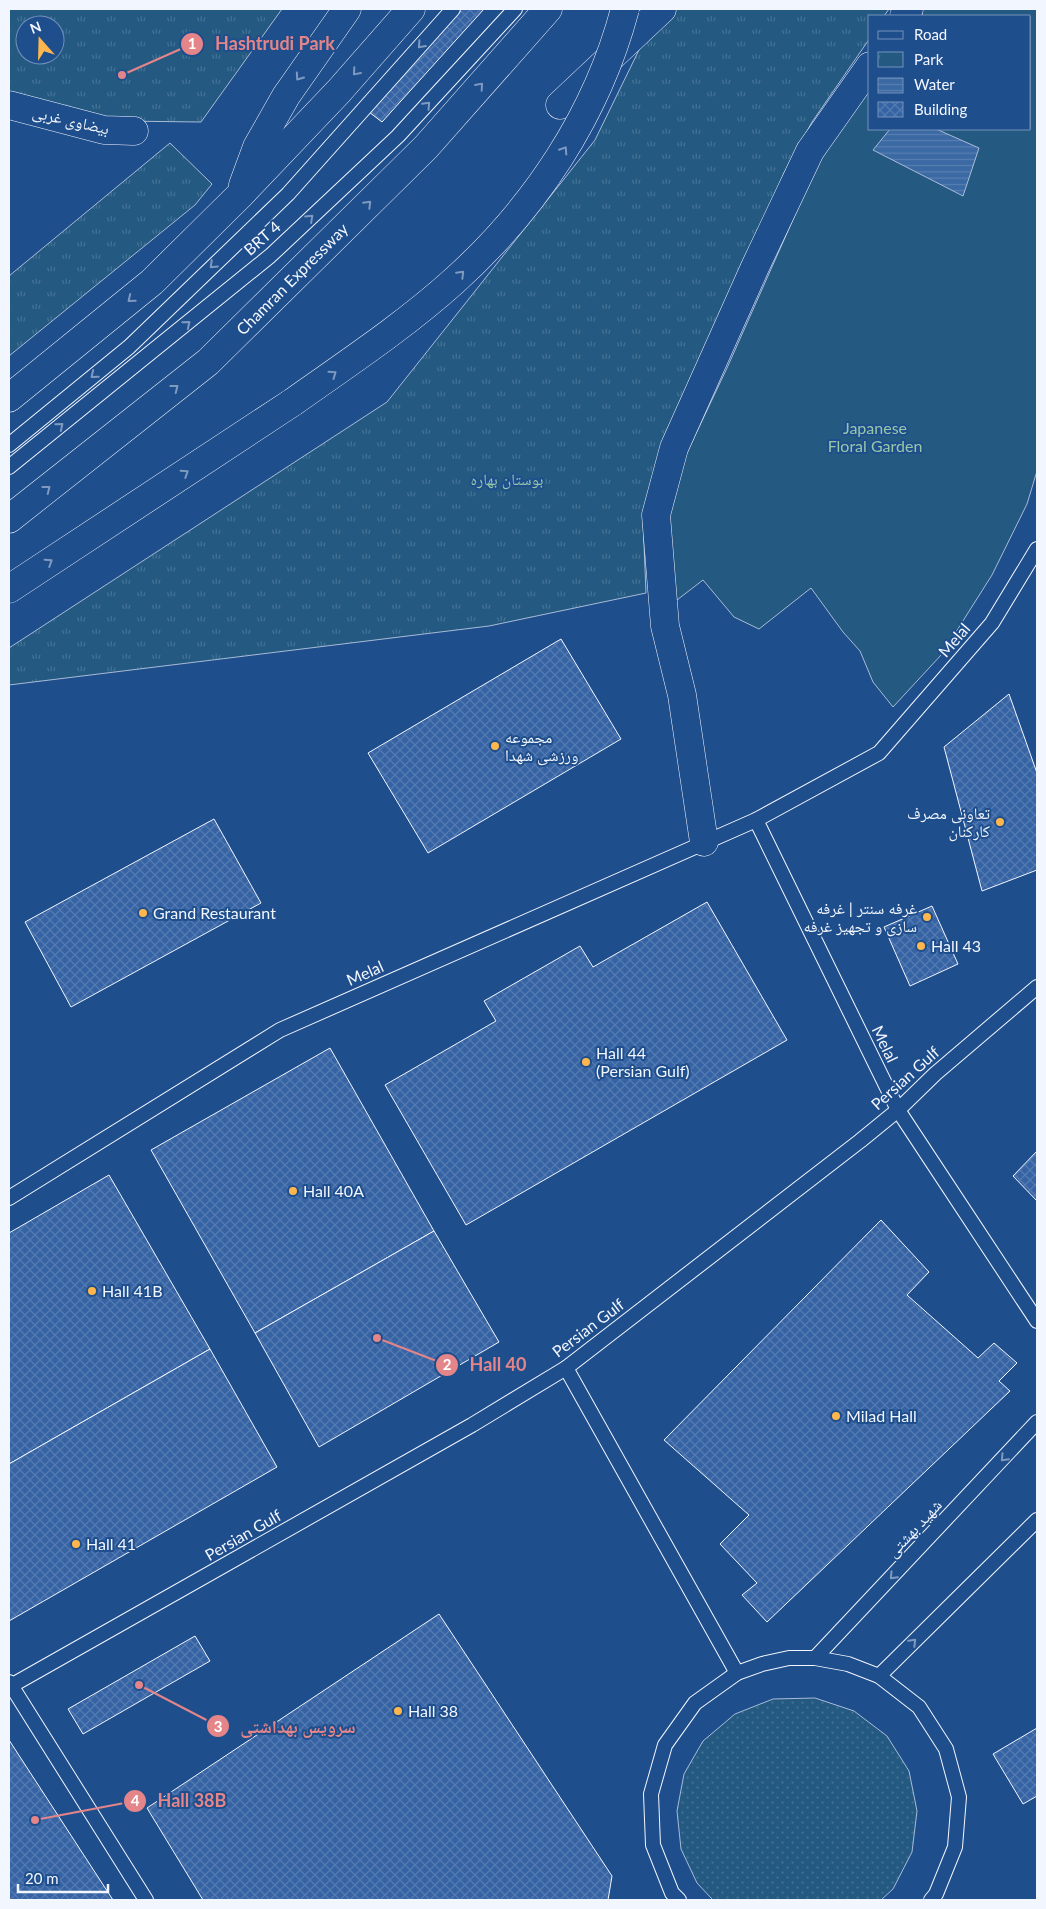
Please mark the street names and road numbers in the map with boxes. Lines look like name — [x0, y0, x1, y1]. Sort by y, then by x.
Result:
street label: بیضاوی غربی — [30, 101, 111, 139]
street label: BRT 4 — [239, 217, 284, 259]
street label: Chamran Expressway — [232, 218, 352, 338]
street label: Melal — [934, 619, 973, 660]
street label: Melal — [343, 956, 386, 989]
street label: Melal — [868, 1022, 902, 1065]
street label: Persian Gulf — [867, 1042, 943, 1113]
street label: Persian Gulf — [548, 1294, 628, 1361]
street label: شهید بهشتی — [882, 1495, 947, 1562]
street label: Persian Gulf — [201, 1505, 285, 1564]

